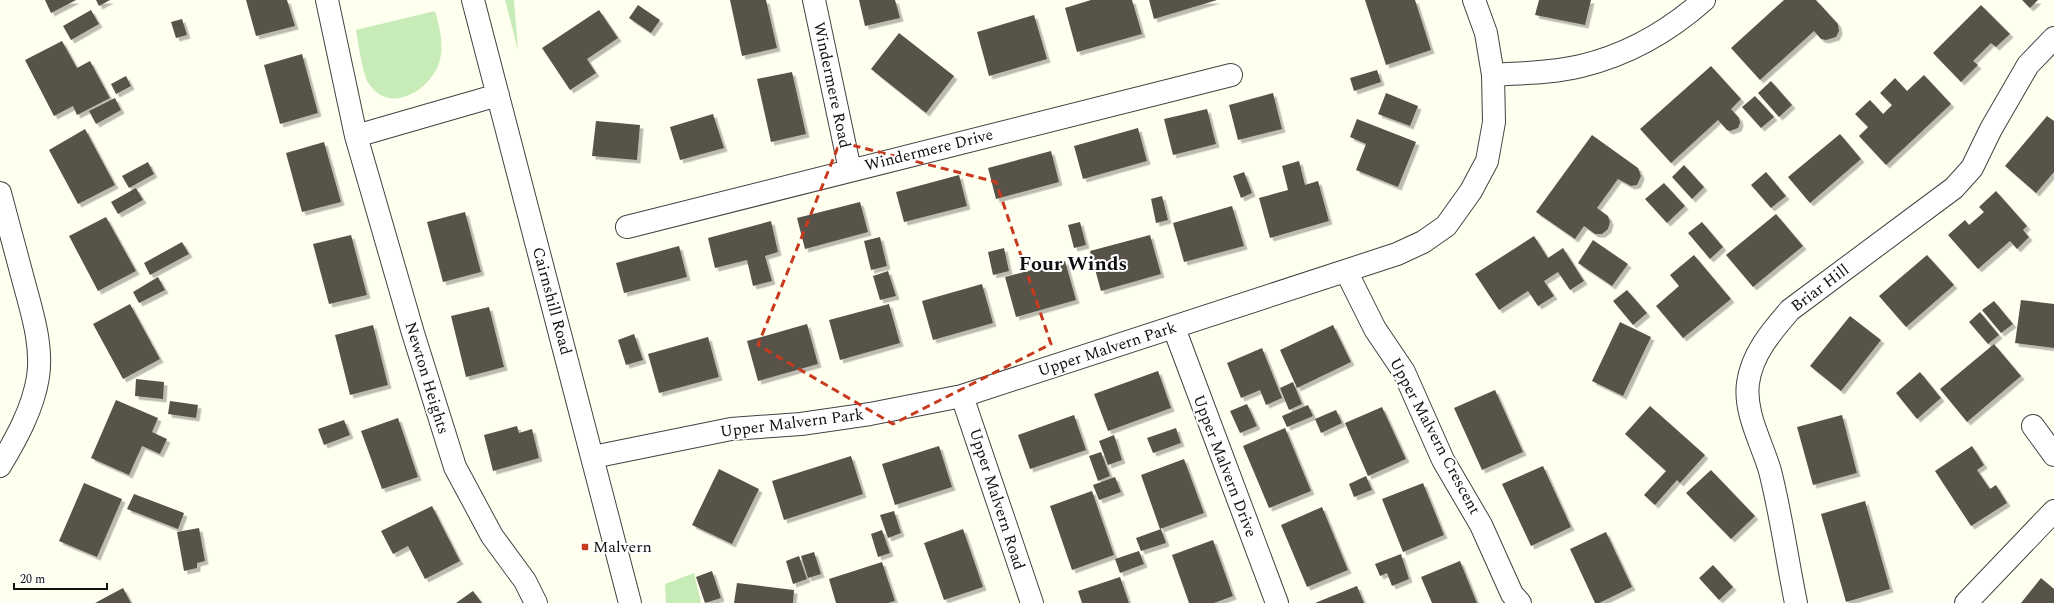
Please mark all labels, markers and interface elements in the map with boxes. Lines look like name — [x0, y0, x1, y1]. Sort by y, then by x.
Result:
street label: Windermere Road — [807, 20, 857, 150]
street label: Windermere Drive — [862, 122, 996, 178]
street label: Cairnshill Road — [526, 244, 578, 358]
district label: Four Winds — [1019, 249, 1127, 279]
street label: Briar Hill — [1786, 258, 1854, 318]
street label: Upper Malvern Park — [1034, 315, 1180, 383]
street label: Newton Heights — [399, 319, 455, 437]
street label: Upper Malvern Crescent — [1383, 353, 1487, 519]
street label: Upper Malvern Drive — [1187, 391, 1263, 541]
street label: Upper Malvern Park — [719, 402, 865, 444]
street label: Upper Malvern Road — [963, 425, 1031, 573]
place label: Malvern — [593, 535, 652, 559]
marker: Malvern — [580, 542, 590, 552]
scale bar — [14, 565, 107, 591]
text: 20 m — [20, 570, 45, 589]

